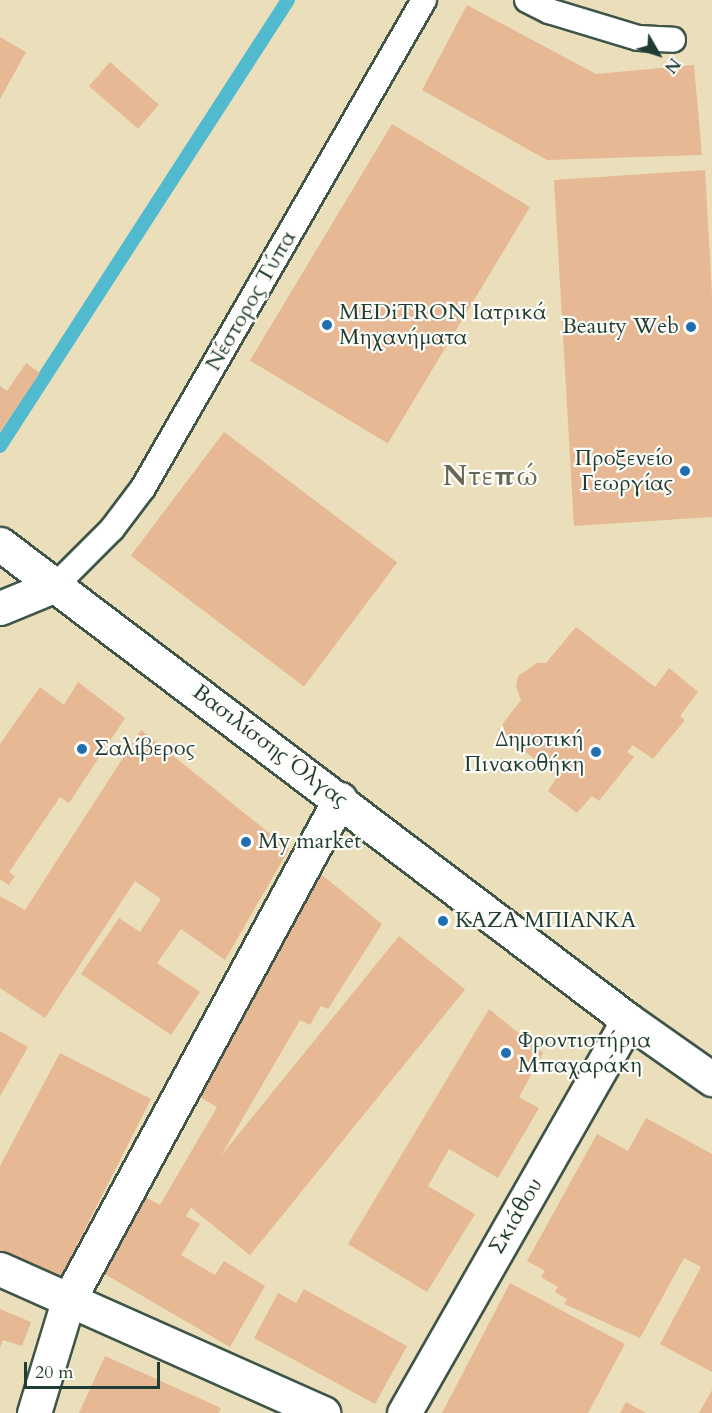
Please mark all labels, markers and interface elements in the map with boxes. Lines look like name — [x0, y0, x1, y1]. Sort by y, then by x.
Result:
north arrow — [628, 24, 688, 84]
text: N — [659, 53, 685, 78]
street label: Νέστορος Τύπα — [200, 226, 302, 376]
place label: MEDiTRON Ιατρικά Μηχανήματα — [339, 299, 547, 350]
place label: Beauty Web — [562, 314, 679, 340]
marker: MEDiTRON Ιατρικά Μηχανήματα — [320, 318, 334, 332]
marker: Beauty Web — [684, 320, 698, 334]
place label: Προξενείο Γεωργίας — [575, 445, 673, 496]
district label: Ντεπώ — [443, 459, 539, 493]
marker: Προξενείο Γεωργίας — [678, 464, 692, 478]
street label: Βασιλίσσης Όλγας — [187, 679, 353, 813]
place label: Δημοτική Πινακοθήκη — [464, 726, 584, 778]
place label: Σαλίβερος — [94, 736, 195, 762]
marker: Σαλίβερος — [75, 742, 89, 756]
marker: Δημοτική Πινακοθήκη — [589, 745, 603, 759]
place label: My market — [258, 829, 361, 855]
marker: My market — [239, 835, 253, 849]
place label: ΚΑΖΑ ΜΠΙΑΝΚΑ — [455, 908, 636, 934]
marker: ΚΑΖΑ ΜΠΙΑΝΚΑ — [436, 914, 450, 928]
place label: Φροντιστήρια Μπαχαράκη — [518, 1027, 651, 1078]
marker: Φροντιστήρια Μπαχαράκη — [499, 1046, 513, 1060]
street label: Σκιάθου — [484, 1173, 548, 1259]
scale bar — [27, 1350, 164, 1388]
text: 20 m — [35, 1360, 74, 1385]

